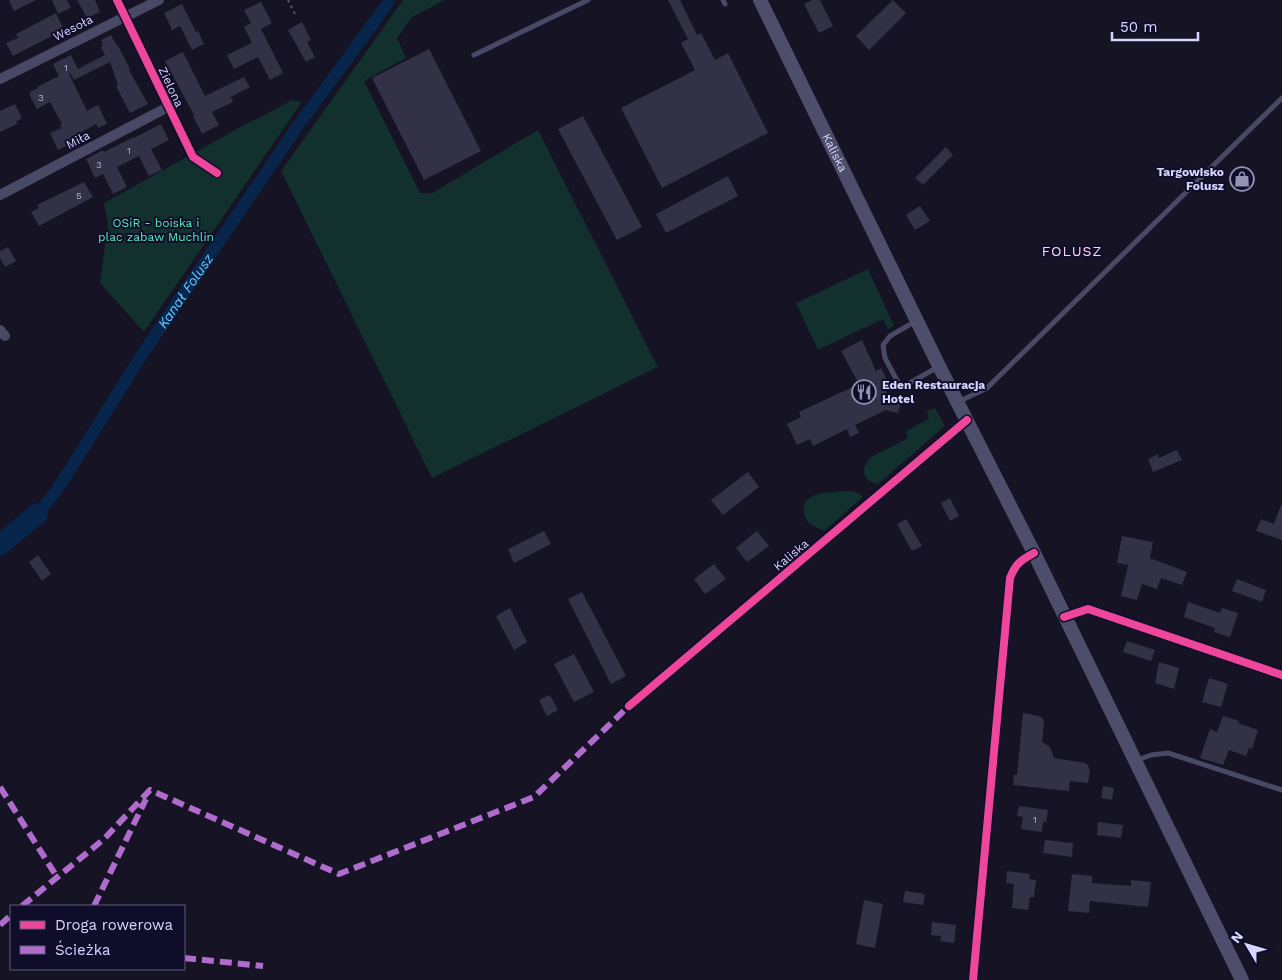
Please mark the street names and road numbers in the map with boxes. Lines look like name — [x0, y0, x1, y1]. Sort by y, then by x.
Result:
street label: Wesoła — [51, 12, 95, 44]
street label: Zielona — [156, 65, 186, 110]
street label: Miła — [64, 128, 92, 152]
street label: Kaliska — [819, 131, 850, 174]
street label: Kaliska — [771, 536, 811, 574]

